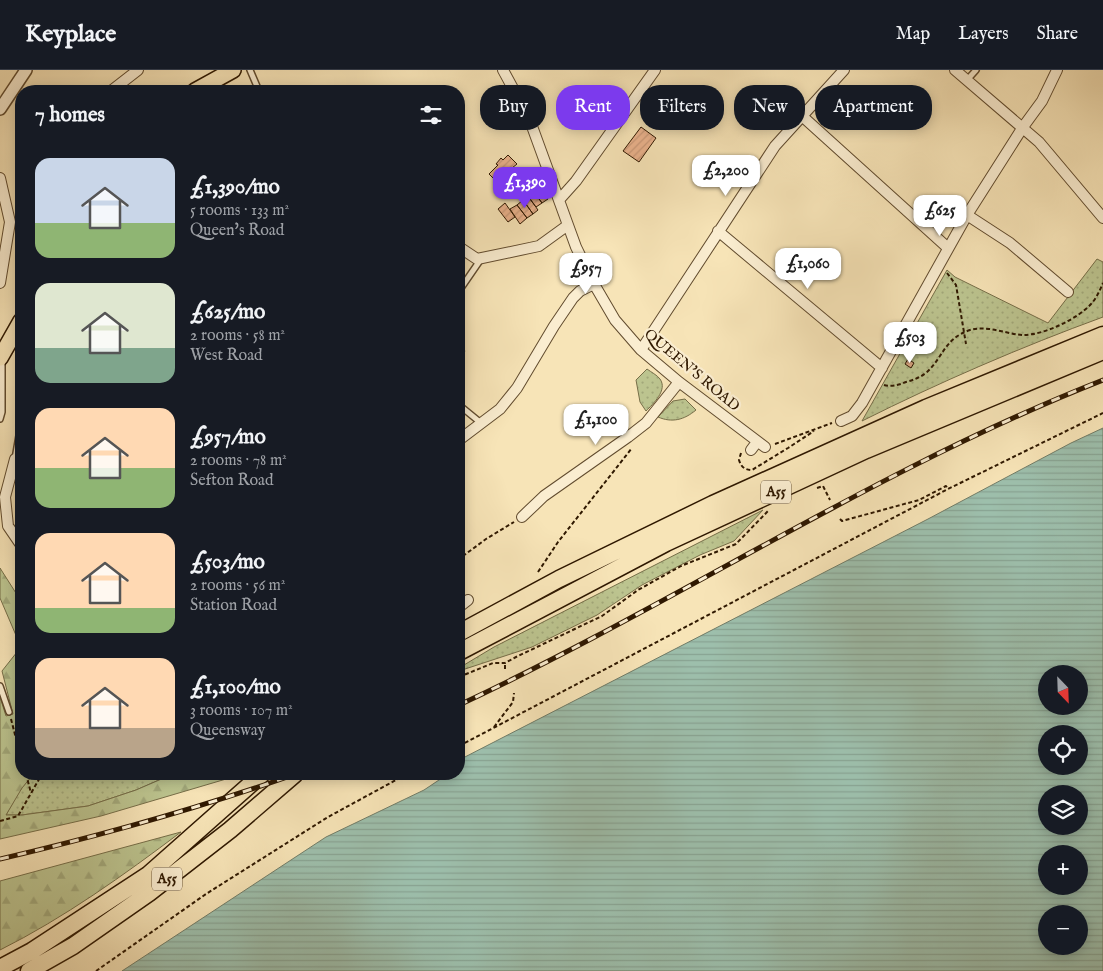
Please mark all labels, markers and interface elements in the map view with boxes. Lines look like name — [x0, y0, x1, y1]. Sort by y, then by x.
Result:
text: Keyplace — [25, 19, 116, 50]
text: Map — [896, 23, 930, 46]
text: Layers — [958, 23, 1009, 46]
text: Share — [1037, 23, 1078, 46]
chip: Buy — [480, 85, 546, 130]
chip: Rent — [556, 85, 630, 130]
chip: Filters — [640, 85, 724, 130]
chip: New — [734, 85, 805, 130]
chip: Apartment — [815, 85, 932, 130]
icon: filters — [417, 101, 445, 129]
text: 7 homes — [35, 102, 105, 129]
pin: £2,200 — [685, 154, 767, 197]
text: £2,200 — [703, 161, 749, 181]
pin: £1,390 — [484, 166, 566, 209]
text: £1,390 — [504, 173, 546, 193]
text: £1,390/mo — [190, 174, 280, 201]
icon: home — [75, 178, 135, 238]
pin: £625 — [910, 194, 970, 237]
text: 5 rooms · 133 m² — [190, 201, 289, 221]
text: £625 — [924, 201, 956, 221]
text: Queen's Road — [190, 221, 284, 241]
pin: £1,060 — [767, 248, 849, 290]
pin: £957 — [556, 252, 616, 295]
text: £1,060 — [786, 254, 830, 274]
text: £957 — [570, 259, 602, 279]
text: £625/mo — [190, 299, 265, 326]
icon: home — [75, 303, 135, 363]
pin: £503 — [880, 322, 940, 364]
street label: QUEEN'S ROAD — [640, 324, 744, 416]
text: 2 rooms · 58 m² — [190, 326, 285, 346]
text: £503 — [895, 328, 925, 348]
text: West Road — [190, 346, 263, 366]
pin: £1,100 — [555, 404, 637, 446]
text: £1,100 — [575, 410, 617, 430]
text: £957/mo — [190, 424, 266, 451]
icon: home — [75, 428, 135, 488]
text: 2 rooms · 78 m² — [190, 451, 287, 471]
text: Sefton Road — [190, 471, 274, 491]
road number: A55 — [761, 481, 791, 504]
text: £503/mo — [190, 549, 265, 576]
icon: home — [75, 553, 135, 613]
text: 2 rooms · 56 m² — [190, 576, 285, 596]
text: Station Road — [190, 596, 277, 616]
north arrow — [1038, 665, 1088, 715]
map controls — [1038, 665, 1088, 955]
text: £1,100/mo — [190, 674, 281, 701]
icon: home — [75, 678, 135, 738]
text: 3 rooms · 107 m² — [190, 701, 293, 721]
text: Queensway — [190, 721, 265, 741]
button: locate — [1038, 725, 1088, 775]
button: layers — [1038, 785, 1088, 835]
button: + — [1038, 845, 1088, 895]
road number: A55 — [152, 868, 182, 891]
button: − — [1038, 905, 1088, 955]

